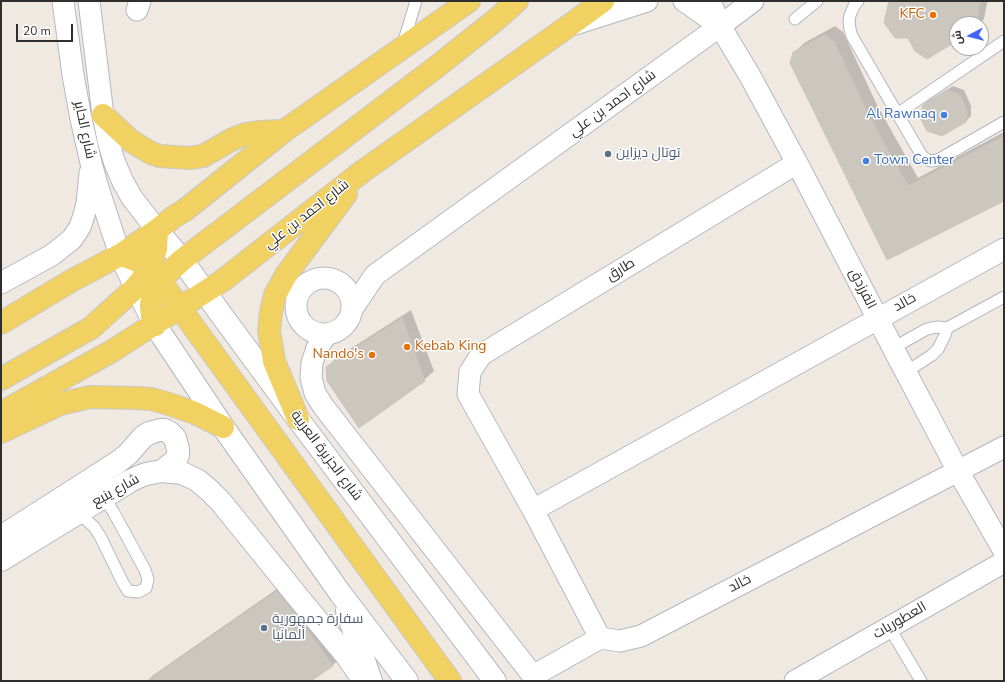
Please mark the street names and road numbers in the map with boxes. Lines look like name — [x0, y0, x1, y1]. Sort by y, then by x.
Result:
street label: شارع احمد بن علي — [566, 67, 660, 141]
street label: شارع الحاير — [70, 99, 98, 161]
street label: شارع احمد بن علي — [261, 177, 353, 253]
street label: طارق — [604, 255, 638, 285]
street label: الفرزدق — [845, 266, 879, 312]
street label: خالد — [891, 290, 919, 316]
street label: شارع الجزيرة العربية — [287, 408, 365, 504]
street label: شارع ينبع — [89, 471, 143, 511]
street label: خالد — [726, 571, 754, 597]
street label: العطوريات — [870, 599, 930, 643]

